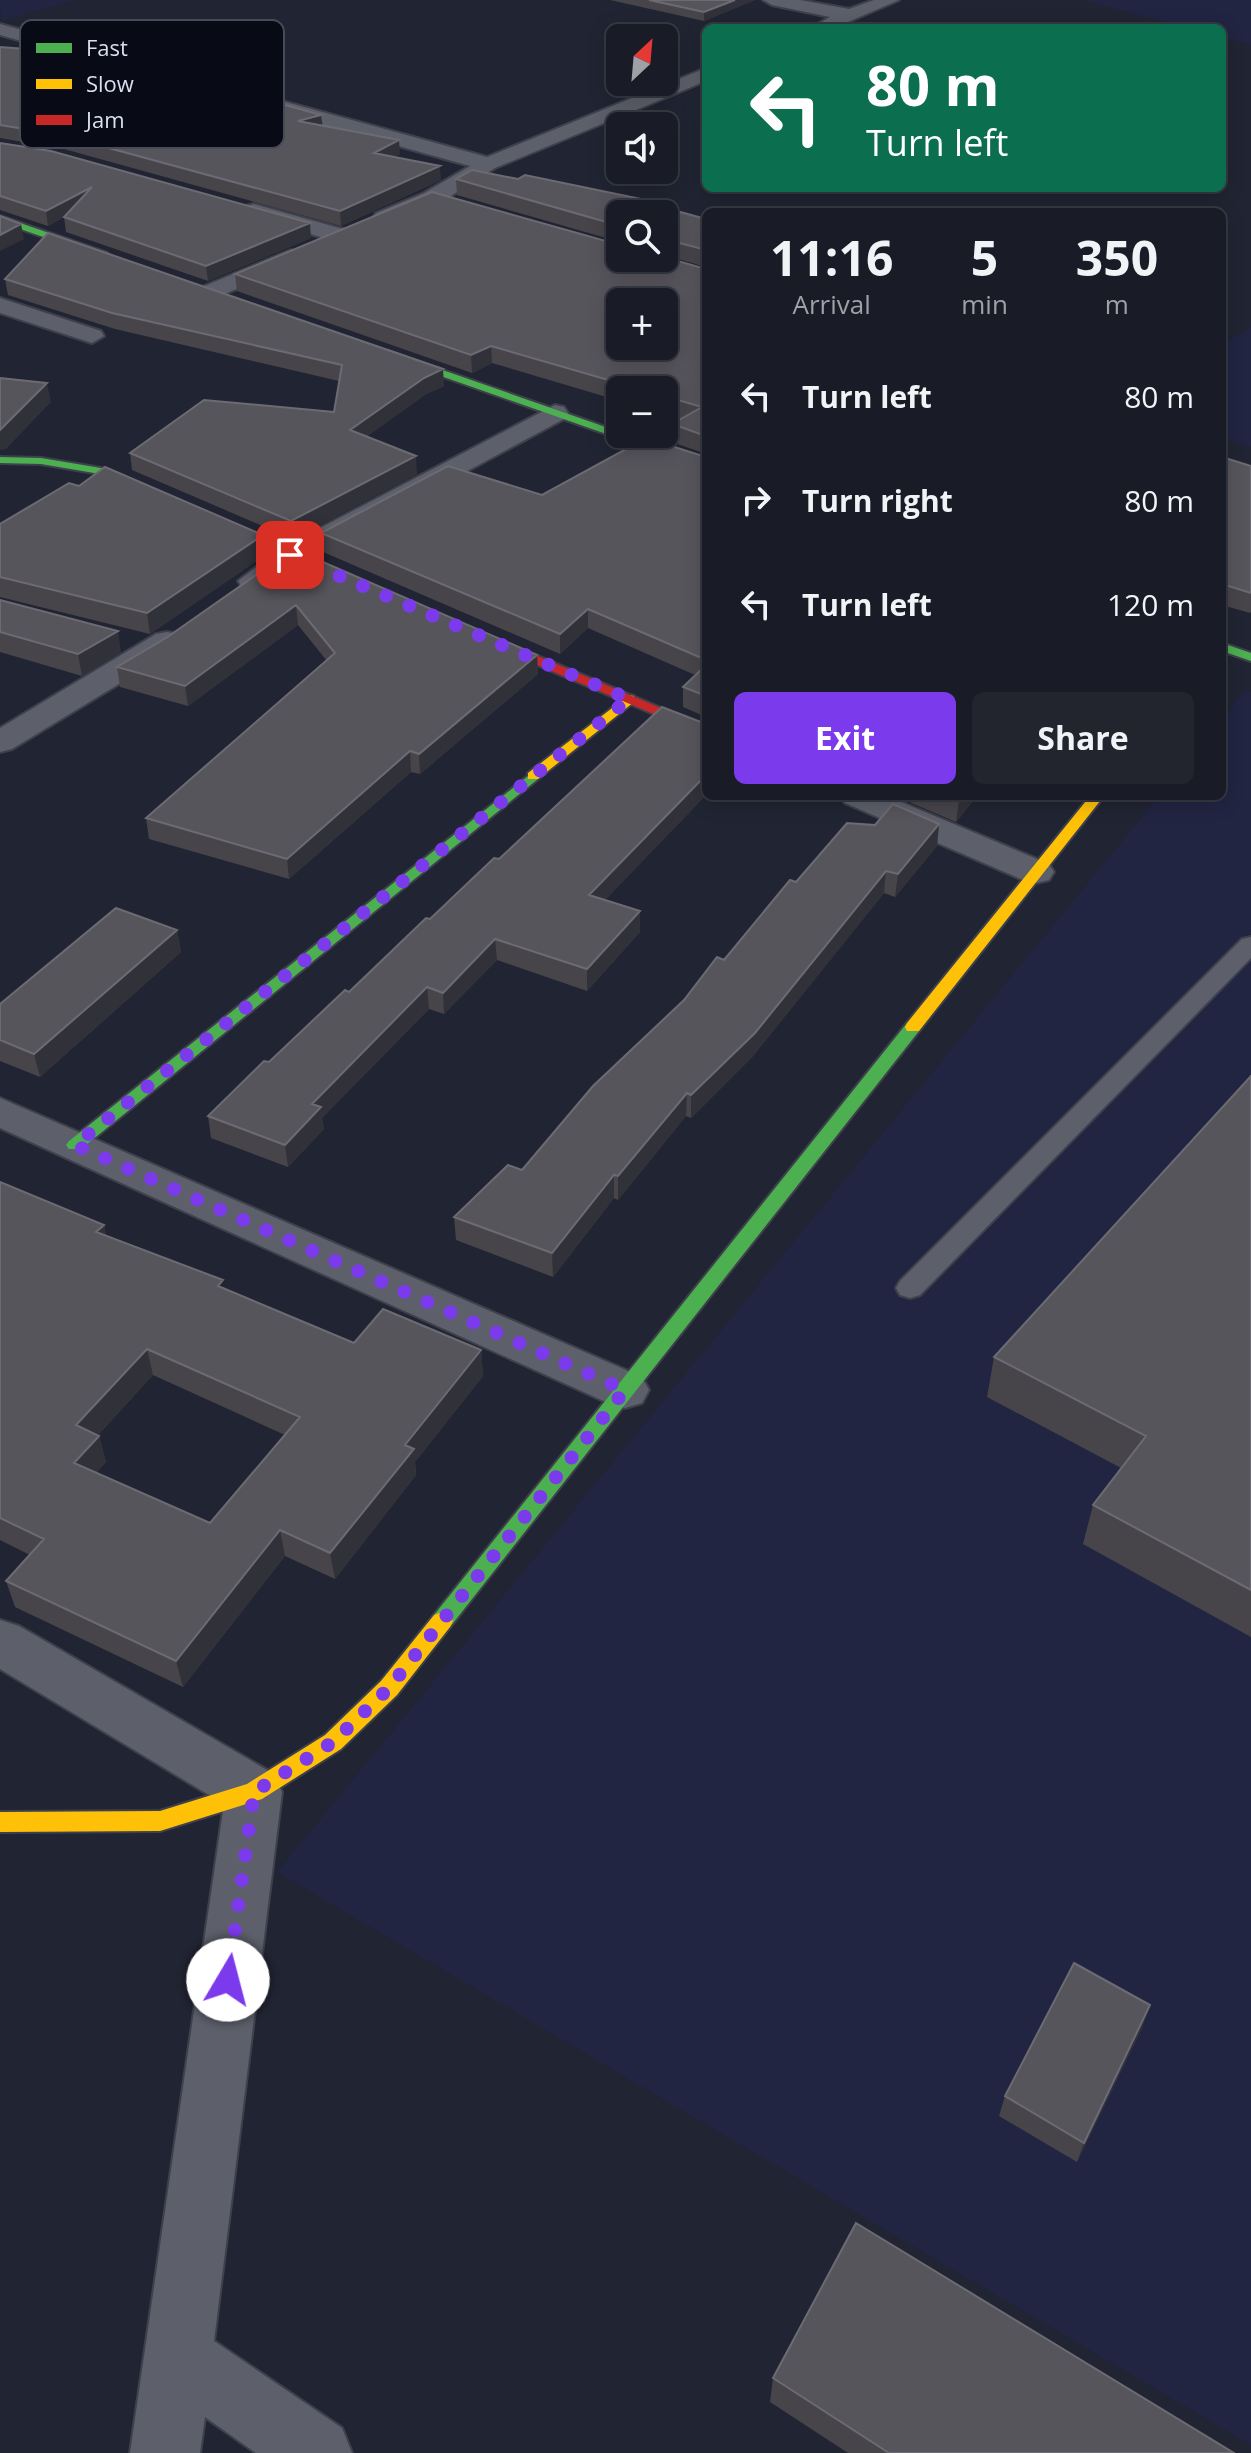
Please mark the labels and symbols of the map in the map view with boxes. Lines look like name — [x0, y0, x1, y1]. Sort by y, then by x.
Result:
legend — [20, 20, 284, 148]
north arrow — [606, 24, 678, 96]
text: Fast — [86, 32, 128, 62]
text: Slow — [86, 68, 134, 98]
text: Jam — [84, 104, 125, 134]
pin — [256, 521, 324, 589]
position arrow — [186, 1938, 270, 2022]

